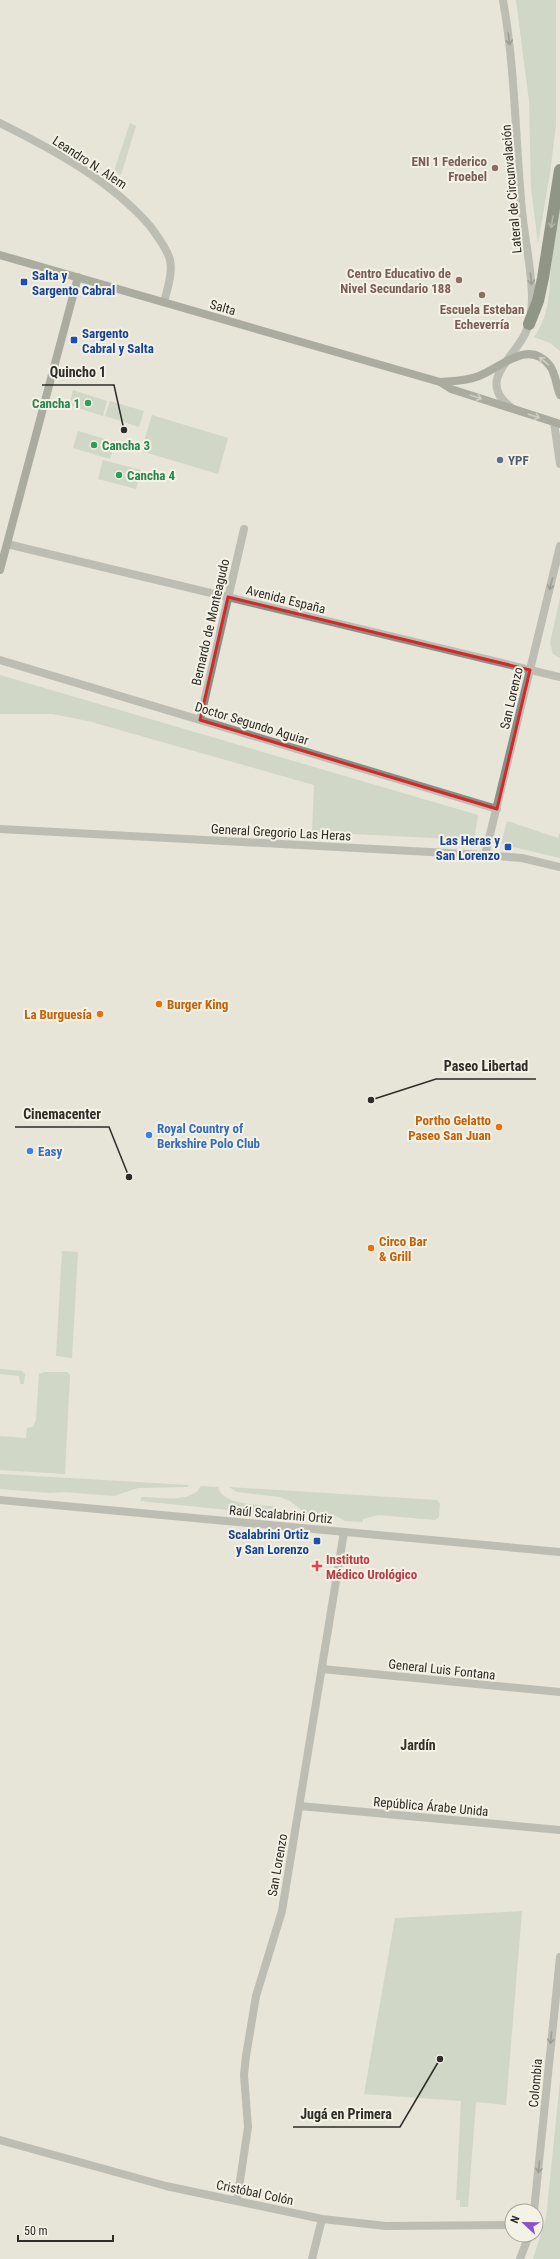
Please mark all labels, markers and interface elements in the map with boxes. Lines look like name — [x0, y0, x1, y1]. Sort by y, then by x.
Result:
one-way arrow — [505, 32, 513, 45]
street label: Lateral de Circunvalación — [498, 124, 525, 254]
street label: Leandro N. Alem — [50, 133, 130, 192]
place label: ENI 1 Federico Froebel — [412, 154, 488, 184]
marker: ENI 1 Federico Froebel — [490, 163, 500, 173]
one-way arrow — [547, 215, 555, 228]
place label: Centro Educativo de Nivel Secundario 188 — [340, 266, 451, 296]
place label: Salta y Sargento Cabral — [32, 268, 115, 298]
one-way arrow — [527, 272, 535, 285]
marker: Centro Educativo de Nivel Secundario 188 — [454, 275, 464, 285]
marker: Salta y Sargento Cabral — [19, 277, 29, 287]
marker: Escuela Esteban Echeverría — [477, 290, 487, 300]
street label: Salta — [208, 297, 237, 318]
place label: Escuela Esteban Echeverría — [440, 302, 524, 332]
place label: Sargento Cabral y Salta — [82, 326, 154, 356]
marker: Sargento Cabral y Salta — [69, 335, 79, 345]
one-way arrow — [538, 357, 549, 365]
callout: Quincho 1 — [42, 359, 114, 385]
text: Quincho 1 — [50, 364, 106, 380]
one-way arrow — [469, 394, 482, 401]
place label: Cancha 1 — [32, 396, 80, 411]
marker: Cancha 1 — [83, 398, 93, 408]
one-way arrow — [527, 413, 540, 420]
place label: Cancha 3 — [102, 438, 150, 453]
marker: Cancha 3 — [89, 440, 99, 450]
place label: YPF — [508, 453, 529, 468]
marker: YPF — [495, 455, 505, 465]
place label: Cancha 4 — [127, 468, 175, 483]
marker: Cancha 4 — [114, 470, 124, 480]
street label: Bernardo de Monteagudo — [189, 557, 232, 687]
one-way arrow — [546, 578, 554, 591]
street label: Avenida España — [245, 582, 327, 617]
street label: San Lorenzo — [497, 666, 526, 731]
street label: Doctor Segundo Aguiar — [193, 699, 311, 748]
street label: General Gregorio Las Heras — [210, 821, 352, 844]
place label: Las Heras y San Lorenzo — [436, 833, 501, 863]
marker: Las Heras y San Lorenzo — [503, 842, 513, 852]
place label: Burger King — [167, 997, 228, 1012]
marker: Burger King — [154, 999, 164, 1009]
place label: La Burguesía — [24, 1007, 92, 1022]
marker: La Burguesía — [95, 1009, 105, 1019]
callout: Paseo Libertad — [436, 1053, 536, 1079]
text: Paseo Libertad — [444, 1058, 528, 1074]
callout: Cinemacenter — [15, 1101, 109, 1127]
text: Cinemacenter — [23, 1106, 101, 1122]
place label: Portho Gelatto Paseo San Juan — [408, 1113, 492, 1143]
place label: Royal Country of Berkshire Polo Club — [157, 1121, 260, 1151]
marker: Portho Gelatto Paseo San Juan — [494, 1122, 504, 1132]
marker: Royal Country of Berkshire Polo Club — [144, 1130, 154, 1140]
place label: Easy — [38, 1144, 62, 1159]
marker: Easy — [25, 1146, 35, 1156]
place label: Circo Bar & Grill — [379, 1234, 428, 1264]
marker: Circo Bar & Grill — [366, 1243, 376, 1253]
street label: Raúl Scalabrini Ortiz — [229, 1503, 334, 1527]
place label: Scalabrini Ortiz y San Lorenzo — [228, 1527, 310, 1557]
marker: Scalabrini Ortiz y San Lorenzo — [312, 1536, 322, 1546]
place label: Instituto Médico Urológico — [326, 1552, 418, 1582]
marker: Instituto Médico Urológico — [311, 1560, 323, 1572]
street label: General Luis Fontana — [388, 1656, 496, 1683]
district label: Jardín — [400, 1737, 436, 1753]
street label: República Árabe Unida — [373, 1794, 489, 1819]
street label: San Lorenzo — [265, 1833, 290, 1898]
one-way arrow — [548, 2031, 555, 2044]
street label: Colombia — [526, 2058, 545, 2108]
callout: Jugá en Primera — [293, 2101, 400, 2127]
text: Jugá en Primera — [300, 2106, 392, 2122]
one-way arrow — [535, 2160, 543, 2173]
street label: Cristóbal Colón — [215, 2177, 295, 2208]
north arrow — [504, 2203, 544, 2243]
text: N — [508, 2214, 523, 2225]
scale bar — [18, 2217, 113, 2243]
text: 50 m — [24, 2224, 48, 2238]

